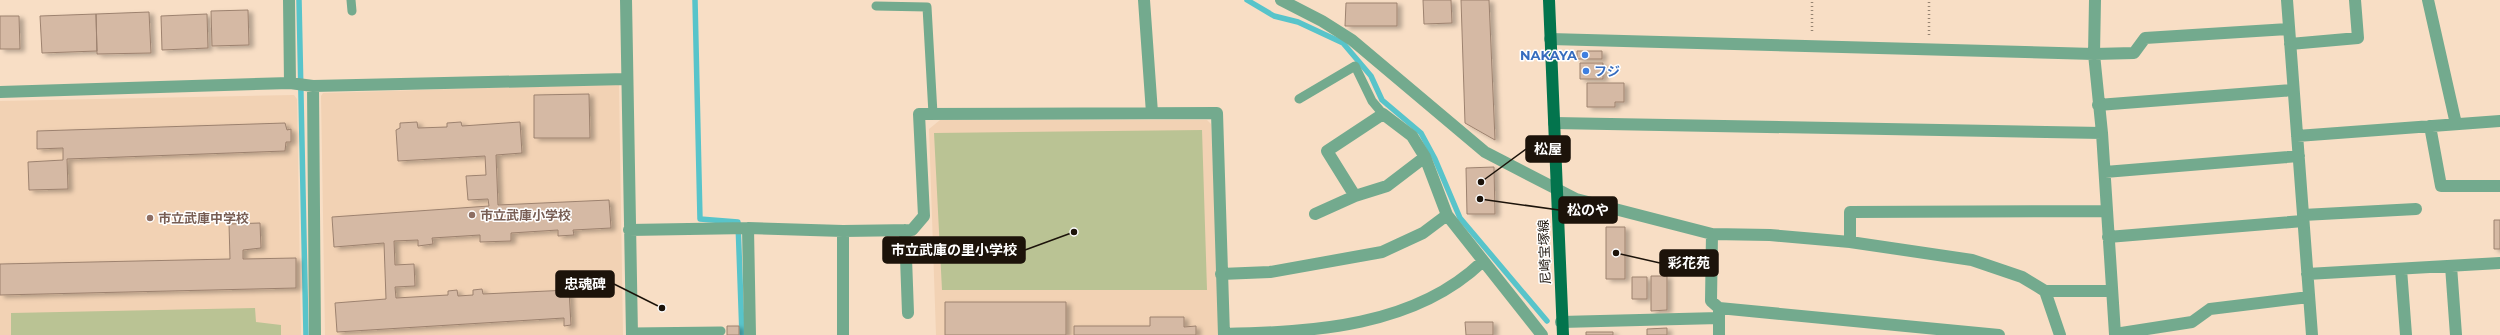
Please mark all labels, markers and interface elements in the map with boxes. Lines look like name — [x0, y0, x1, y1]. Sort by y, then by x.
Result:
place label: NAKAYA — [1520, 47, 1578, 63]
marker: NAKAYA — [1580, 50, 1590, 60]
place label: フジ — [1594, 63, 1620, 79]
marker: フジ — [1581, 66, 1591, 76]
callout: 松屋 — [1526, 136, 1570, 162]
text: 松屋 — [1534, 140, 1562, 158]
callout: 松のや — [1559, 197, 1617, 223]
text: 松のや — [1567, 201, 1609, 219]
place label: 市立武庫小学校 — [480, 207, 571, 223]
place label: 市立武庫中学校 — [158, 210, 249, 226]
marker: 市立武庫小学校 — [467, 210, 477, 220]
marker: 市立武庫中学校 — [145, 213, 155, 223]
street label: 尼崎宝塚線 — [1535, 219, 1553, 285]
callout: 市立武庫の里小学校 — [883, 237, 1025, 263]
text: 市立武庫の里小学校 — [891, 241, 1017, 259]
callout: 彩花苑 — [1660, 250, 1718, 276]
text: 彩花苑 — [1668, 254, 1710, 272]
callout: 忠魂碑 — [556, 271, 614, 297]
text: 忠魂碑 — [564, 275, 606, 293]

